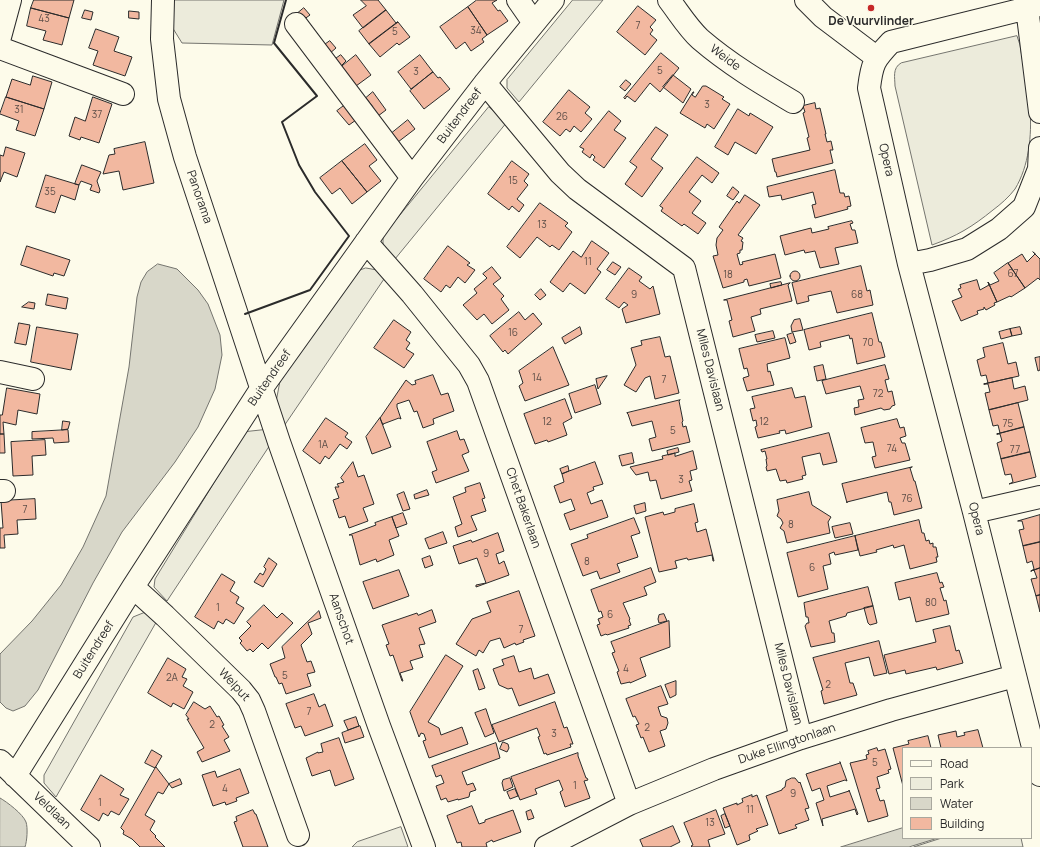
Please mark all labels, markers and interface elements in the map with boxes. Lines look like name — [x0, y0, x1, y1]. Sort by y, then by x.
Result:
marker: De Vuurvlinder — [866, 3, 876, 13]
house number: 43 — [38, 13, 50, 25]
place label: De Vuurvlinder — [828, 15, 914, 29]
house number: 7 — [635, 20, 641, 32]
house number: 34 — [470, 25, 482, 37]
house number: 5 — [392, 26, 398, 38]
street label: Weide — [707, 42, 743, 74]
house number: 5 — [657, 65, 663, 77]
house number: 3 — [413, 66, 419, 78]
street label: Buitendreef — [435, 86, 485, 146]
house number: 3 — [704, 99, 710, 111]
house number: 31 — [14, 104, 24, 116]
house number: 37 — [92, 109, 102, 121]
house number: 26 — [556, 111, 568, 123]
street label: Opera — [875, 142, 897, 178]
street label: Panorama — [183, 168, 215, 226]
house number: 15 — [508, 175, 518, 187]
house number: 35 — [44, 186, 56, 198]
house number: 13 — [537, 219, 547, 231]
house number: 11 — [584, 256, 592, 268]
house number: 67 — [1007, 268, 1019, 280]
house number: 18 — [723, 269, 733, 281]
house number: 9 — [631, 289, 637, 301]
house number: 68 — [851, 289, 863, 301]
house number: 16 — [508, 327, 518, 339]
street label: Miles Davislaan — [693, 327, 727, 413]
house number: 70 — [862, 337, 874, 349]
street label: Buitendreef — [245, 347, 295, 409]
house number: 14 — [532, 372, 542, 384]
house number: 7 — [661, 374, 667, 386]
house number: 72 — [873, 388, 883, 400]
house number: 12 — [542, 416, 552, 428]
house number: 12 — [759, 416, 769, 428]
house number: 75 — [1003, 418, 1013, 430]
house number: 5 — [670, 425, 676, 437]
house number: 1A — [318, 439, 328, 451]
house number: 74 — [887, 443, 897, 455]
house number: 77 — [1010, 444, 1020, 456]
street label: Chet Bakerlaan — [502, 466, 544, 550]
house number: 3 — [678, 474, 684, 486]
house number: 76 — [901, 493, 913, 505]
street label: Opera — [965, 501, 987, 537]
house number: 7 — [22, 504, 28, 516]
house number: 8 — [788, 519, 794, 531]
house number: 9 — [483, 548, 489, 560]
house number: 8 — [584, 556, 590, 568]
house number: 6 — [809, 562, 815, 574]
street label: Aanschot — [326, 591, 356, 647]
house number: 80 — [925, 597, 937, 609]
house number: 1 — [216, 602, 220, 614]
house number: 6 — [607, 609, 613, 621]
street label: Buitendreef — [71, 618, 117, 682]
house number: 7 — [518, 624, 524, 636]
street label: Miles Davislaan — [771, 641, 805, 727]
house number: 4 — [623, 663, 629, 675]
street label: Welput — [215, 666, 253, 704]
house number: 5 — [282, 670, 288, 682]
house number: 2A — [166, 672, 178, 684]
house number: 2 — [825, 679, 831, 691]
house number: 7 — [306, 706, 312, 718]
house number: 2 — [209, 719, 215, 731]
street label: Duke Ellingtonlaan — [736, 721, 838, 767]
house number: 2 — [644, 722, 650, 734]
house number: 3 — [551, 728, 557, 740]
legend — [902, 747, 1032, 839]
text: Road — [940, 755, 968, 772]
house number: 5 — [872, 757, 878, 769]
text: Park — [940, 775, 964, 792]
house number: 1 — [573, 780, 577, 792]
house number: 4 — [222, 783, 228, 795]
house number: 9 — [790, 788, 796, 800]
street label: Veldlaan — [30, 790, 74, 832]
text: Water — [940, 795, 973, 812]
house number: 1 — [98, 797, 102, 809]
house number: 11 — [746, 804, 754, 816]
text: Building — [940, 815, 984, 832]
house number: 13 — [705, 817, 715, 829]

